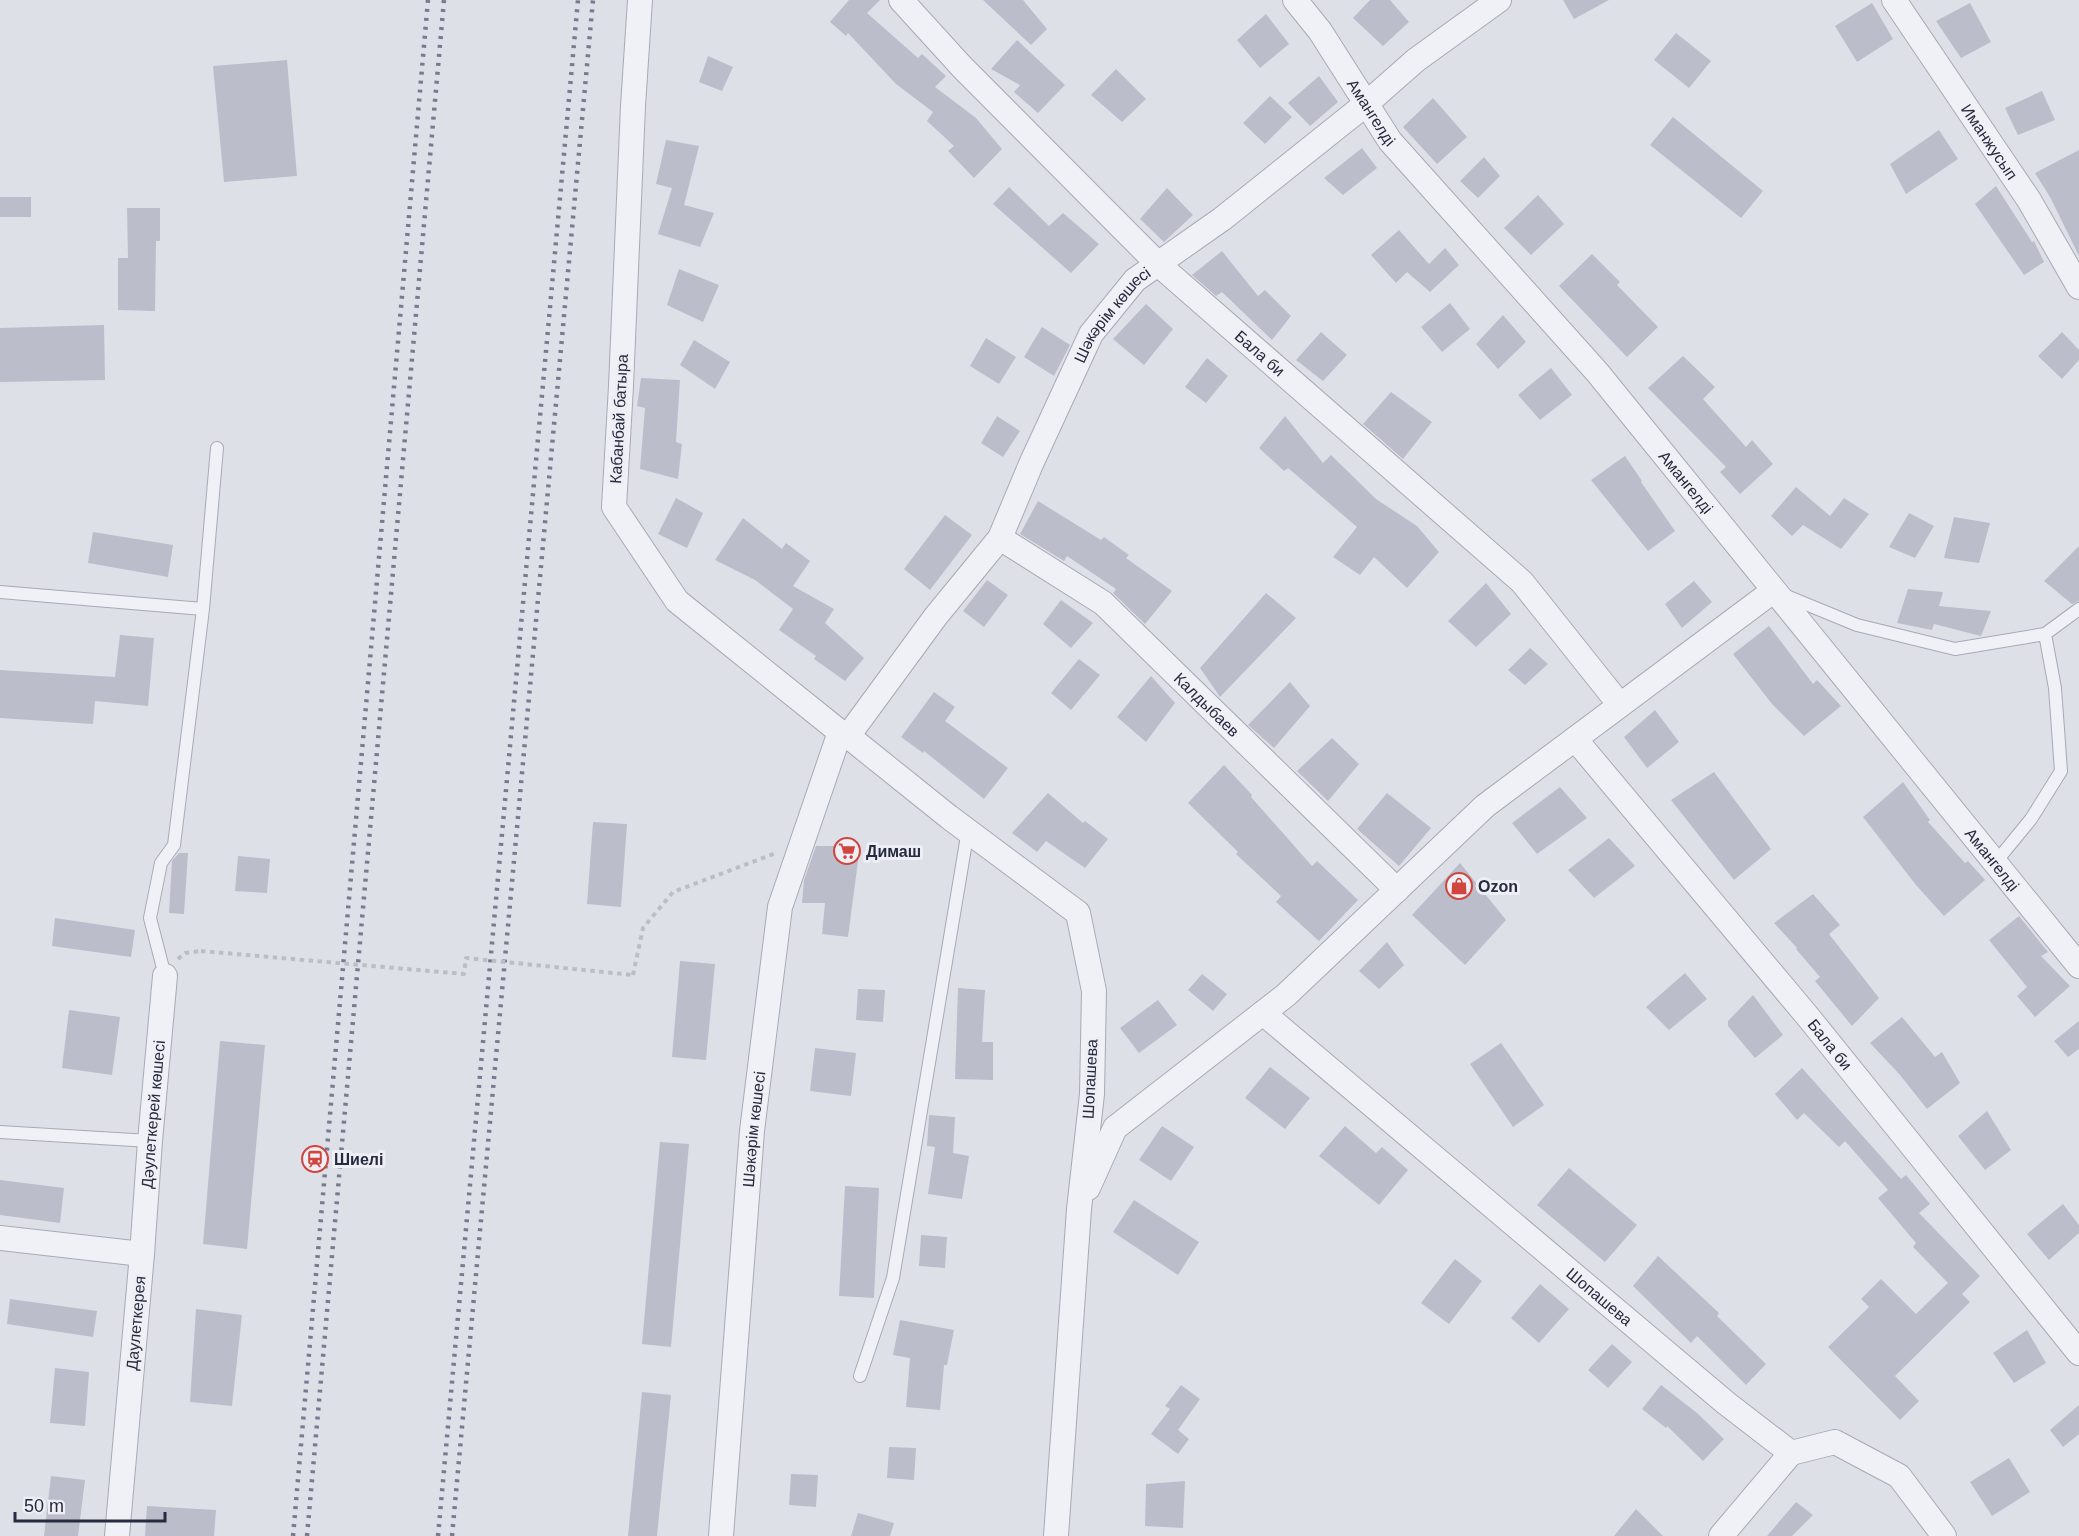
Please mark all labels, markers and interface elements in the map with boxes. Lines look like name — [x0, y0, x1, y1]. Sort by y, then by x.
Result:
street label: Амангелді — [1344, 76, 1399, 149]
street label: Иманжусып — [1958, 101, 2021, 183]
street label: Шәкәрім көшесі — [1071, 264, 1153, 365]
street label: Бала би — [1232, 327, 1288, 379]
street label: Кабанбай батыра — [607, 354, 631, 484]
street label: Амангелді — [1656, 447, 1717, 517]
street label: Калдыбаев — [1171, 669, 1243, 740]
street label: Амангелді — [1962, 825, 2023, 894]
supermarket icon: Димаш — [832, 836, 862, 866]
place label: Димаш — [866, 843, 921, 860]
shop icon: Ozon — [1444, 871, 1474, 901]
place label: Ozon — [1478, 878, 1518, 895]
street label: Бала би — [1805, 1016, 1856, 1073]
street label: Шопашева — [1079, 1038, 1101, 1119]
street label: Дәулеткерей көшесі — [138, 1039, 168, 1189]
street label: Шәкәрім көшесі — [739, 1070, 768, 1188]
station icon: Шиелі — [300, 1144, 330, 1174]
place label: Шиелі — [334, 1151, 383, 1168]
street label: Шопашева — [1563, 1264, 1636, 1329]
street label: Даулеткерея — [123, 1275, 149, 1371]
scale bar — [15, 1485, 165, 1523]
text: 50 m — [24, 1496, 64, 1516]

